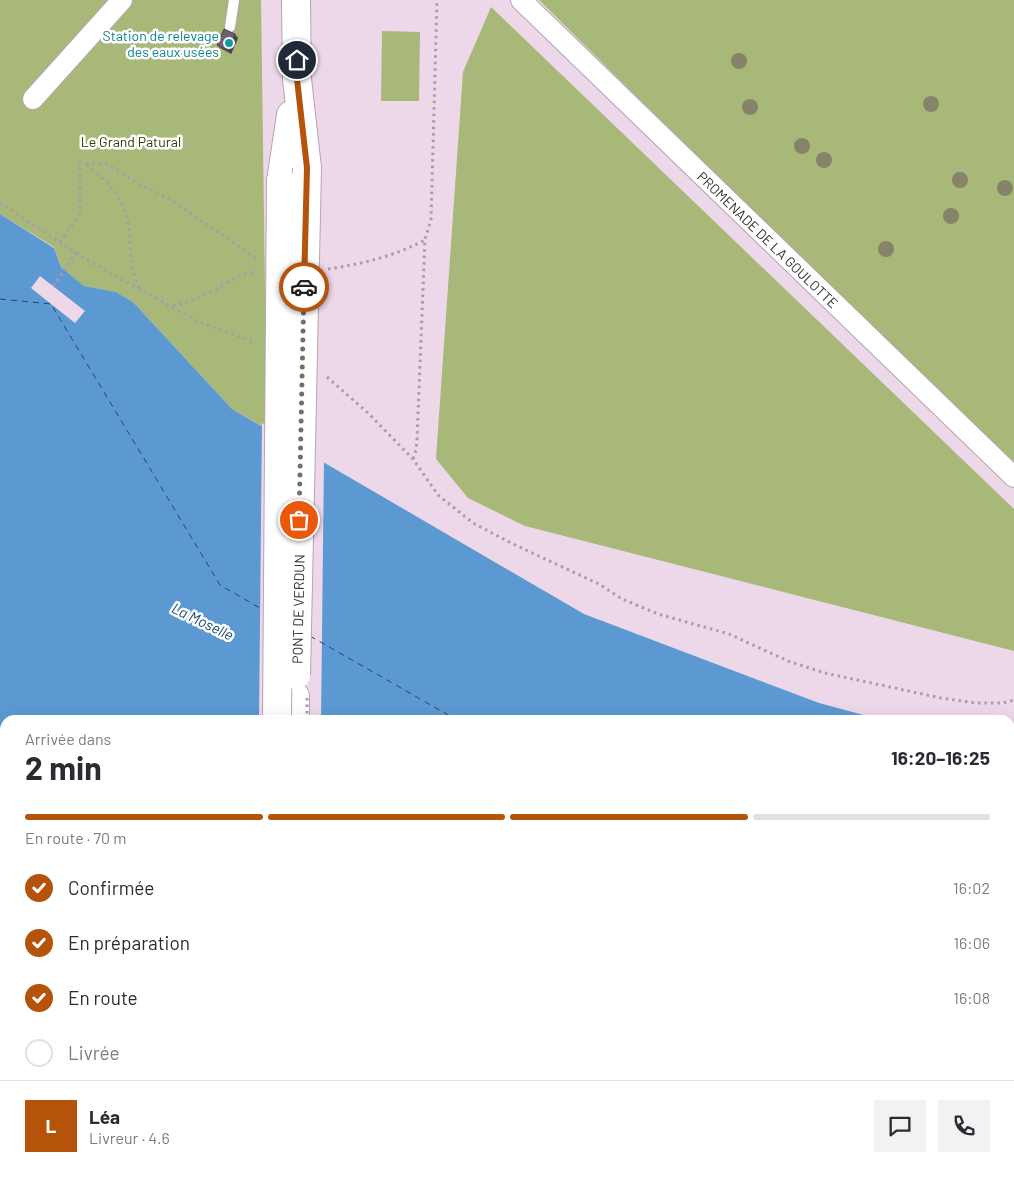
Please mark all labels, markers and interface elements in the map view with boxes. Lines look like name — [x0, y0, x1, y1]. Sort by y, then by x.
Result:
place label: Station de relevage des eaux usées — [102, 27, 219, 60]
marker: Station de relevage des eaux usées — [223, 37, 235, 49]
pin — [276, 39, 318, 81]
icon: home — [283, 46, 311, 74]
park label: Le Grand Patural — [81, 133, 181, 150]
street label: PROMENADE DE LA GOULOTTE — [694, 167, 842, 311]
courier — [279, 262, 329, 312]
icon: car — [290, 273, 318, 301]
pin — [278, 499, 320, 541]
icon: bag — [285, 506, 313, 534]
street label: PONT DE VERDUN — [288, 554, 307, 664]
water label: La Moselle — [169, 598, 237, 644]
text: Arrivée dans — [25, 729, 111, 748]
text: 16:20–16:25 — [891, 746, 990, 769]
text: 2 min — [25, 748, 102, 786]
text: En route · 70 m — [25, 828, 126, 847]
icon: check — [25, 874, 53, 902]
text: Confirmée — [68, 876, 155, 899]
text: 16:02 — [953, 878, 990, 897]
icon: check — [25, 929, 53, 957]
text: En préparation — [68, 931, 190, 954]
text: 16:06 — [953, 933, 990, 952]
icon: check — [25, 984, 53, 1012]
text: En route — [68, 986, 138, 1009]
text: 16:08 — [953, 988, 990, 1007]
text: Livrée — [68, 1041, 120, 1064]
button: chat — [874, 1100, 926, 1152]
button: phone — [938, 1100, 990, 1152]
text: Léa — [89, 1105, 120, 1128]
text: L — [46, 1114, 56, 1137]
text: Livreur · 4.6 — [89, 1128, 170, 1147]

